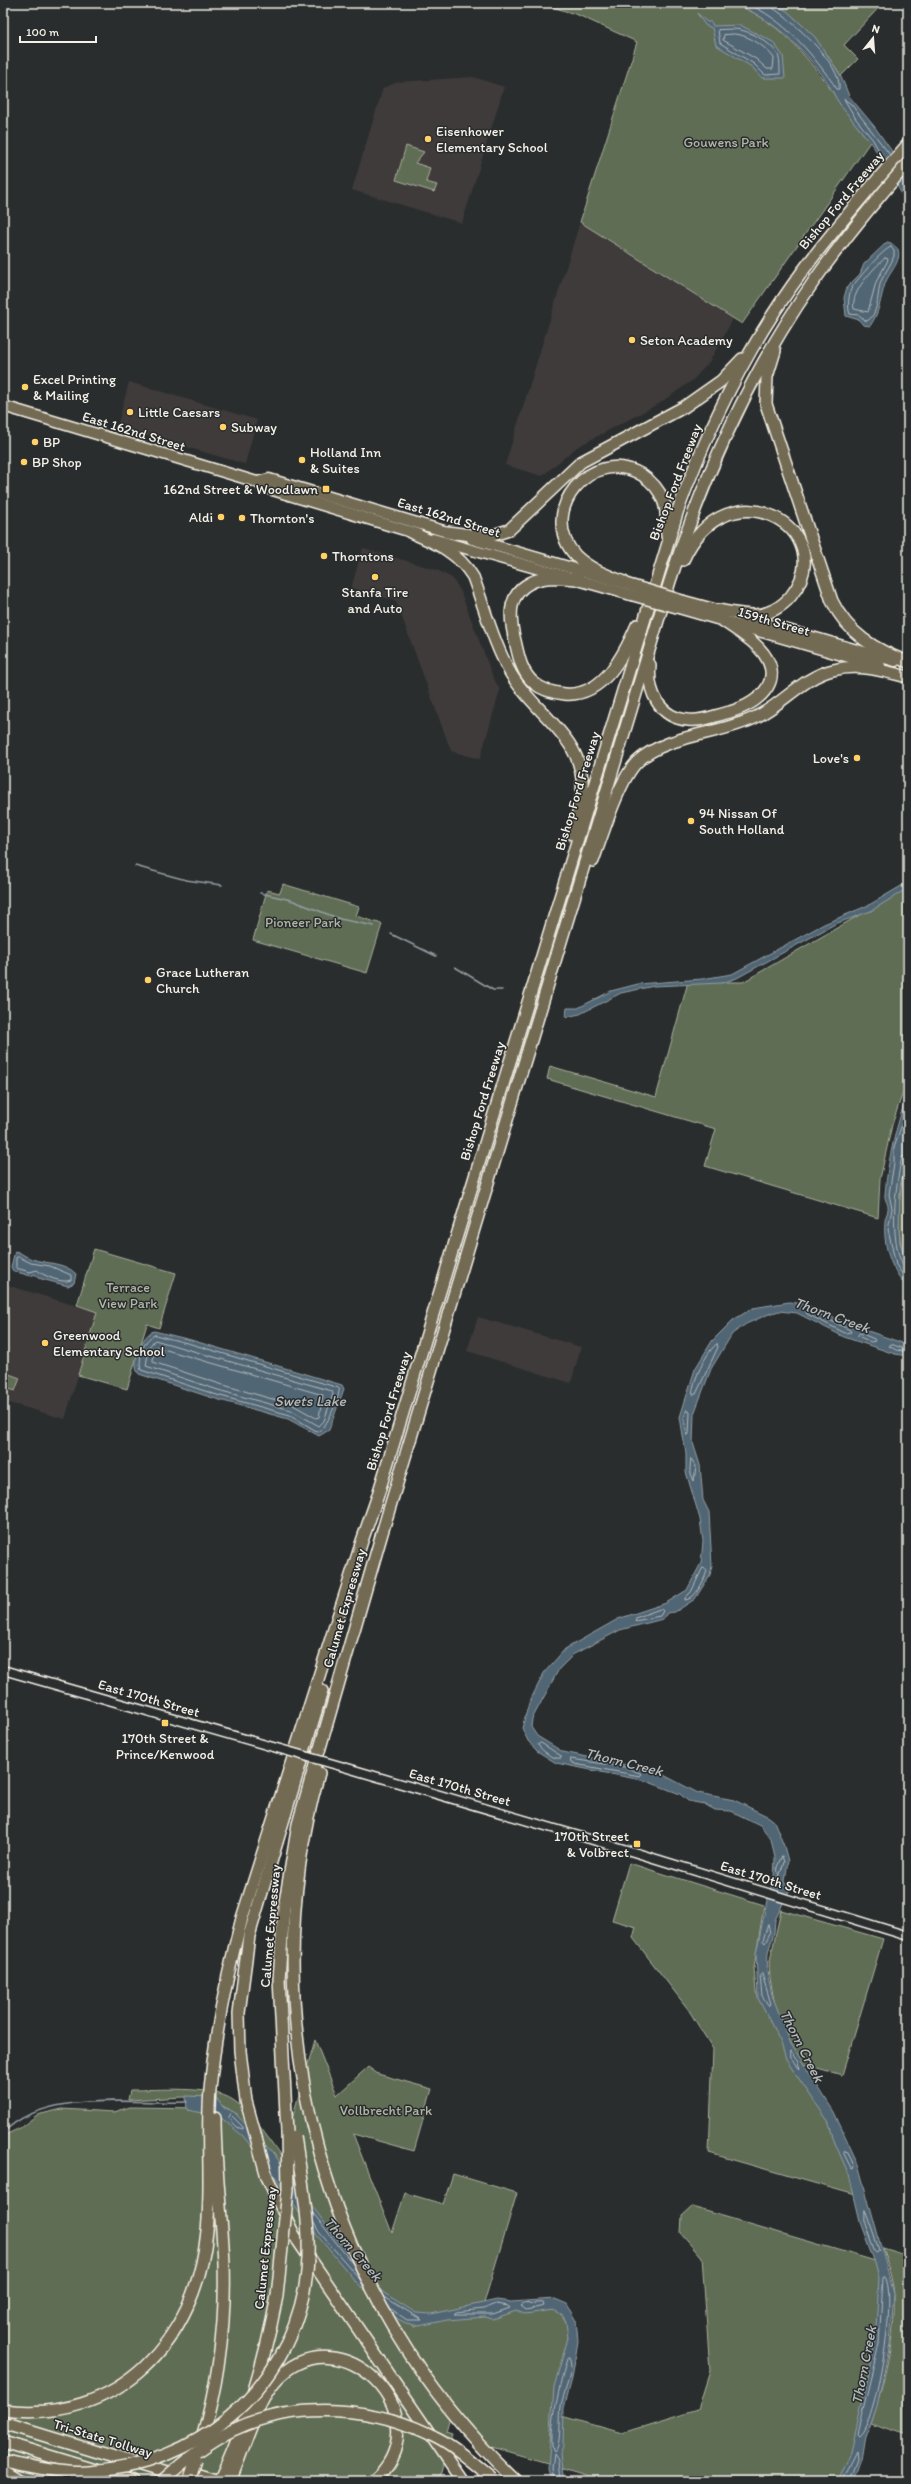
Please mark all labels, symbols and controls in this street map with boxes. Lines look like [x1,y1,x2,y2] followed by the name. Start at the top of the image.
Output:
[20,18,96,44] scale bar
[853,18,893,58] north arrow
[870,22,881,36] text: N
[26,25,59,39] text: 100 m
[436,123,548,156] place label: Eisenhower Elementary School
[423,134,433,144] marker: Eisenhower Elementary School
[683,134,769,151] park label: Gouwens Park
[795,147,888,253] street label: Bishop Ford Freeway
[640,332,733,349] place label: Seton Academy
[627,335,637,345] marker: Seton Academy
[33,371,117,404] place label: Excel Printing & Mailing
[20,382,30,392] marker: Excel Printing & Mailing
[138,404,220,421] place label: Little Caesars
[125,407,135,417] marker: Little Caesars
[80,408,187,455] street label: East 162nd Street
[231,419,277,436] place label: Subway
[645,421,706,543] street label: Bishop Ford Freeway
[218,422,228,432] marker: Subway
[43,434,60,451] place label: BP
[30,437,40,447] marker: BP
[310,444,381,477] place label: Holland Inn & Suites
[32,454,82,471] place label: BP Shop
[297,455,307,465] marker: Holland Inn & Suites
[19,457,29,467] marker: BP Shop
[163,481,318,498] place label: 162nd Street & Woodlawn
[321,484,331,494] marker: 162nd Street & Woodlawn
[395,494,502,541] street label: East 162nd Street
[189,509,213,526] place label: Aldi
[250,510,315,527] place label: Thornton's
[216,512,226,522] marker: Aldi
[237,513,247,523] marker: Thornton's
[332,548,394,565] place label: Thorntons
[319,551,329,561] marker: Thorntons
[370,572,380,582] marker: Stanfa Tire and Auto
[342,584,409,617] place label: Stanfa Tire and Auto
[736,603,812,640] street label: 159th Street
[551,729,604,853] street label: Bishop Ford Freeway
[813,750,849,767] place label: Love's
[852,753,862,763] marker: Love's
[699,805,785,838] place label: 94 Nissan Of South Holland
[686,816,696,826] marker: 94 Nissan Of South Holland
[265,914,342,931] park label: Pioneer Park
[156,964,249,997] place label: Grace Lutheran Church
[143,975,153,985] marker: Grace Lutheran Church
[456,1039,509,1163] street label: Bishop Ford Freeway
[99,1279,158,1312] park label: Terrace View Park
[792,1293,874,1337] water label: Thorn Creek
[53,1327,165,1360] place label: Greenwood Elementary School
[40,1338,50,1348] marker: Greenwood Elementary School
[362,1349,415,1473] street label: Bishop Ford Freeway
[274,1392,347,1410] water label: Swets Lake
[319,1546,370,1670] street label: Calumet Expressway
[96,1676,202,1721] street label: East 170th Street
[160,1718,170,1728] marker: 170th Street & Prince/Kenwood
[116,1730,215,1763] place label: 170th Street & Prince/Kenwood
[583,1744,666,1781] water label: Thorn Creek
[407,1765,513,1810] street label: East 170th Street
[554,1828,629,1861] place label: 170th Street & Volbrect
[632,1839,642,1849] marker: 170th Street & Volbrect
[718,1857,824,1904] street label: East 170th Street
[257,1863,284,1988] street label: Calumet Expressway
[776,2007,829,2087] water label: Thorn Creek
[340,2102,433,2119] park label: Vollbrecht Park
[251,2185,280,2310] street label: Calumet Expressway
[320,2213,387,2286] water label: Thorn Creek
[848,2323,881,2406] water label: Thorn Creek
[51,2415,155,2462] street label: Tri-State Tollway

